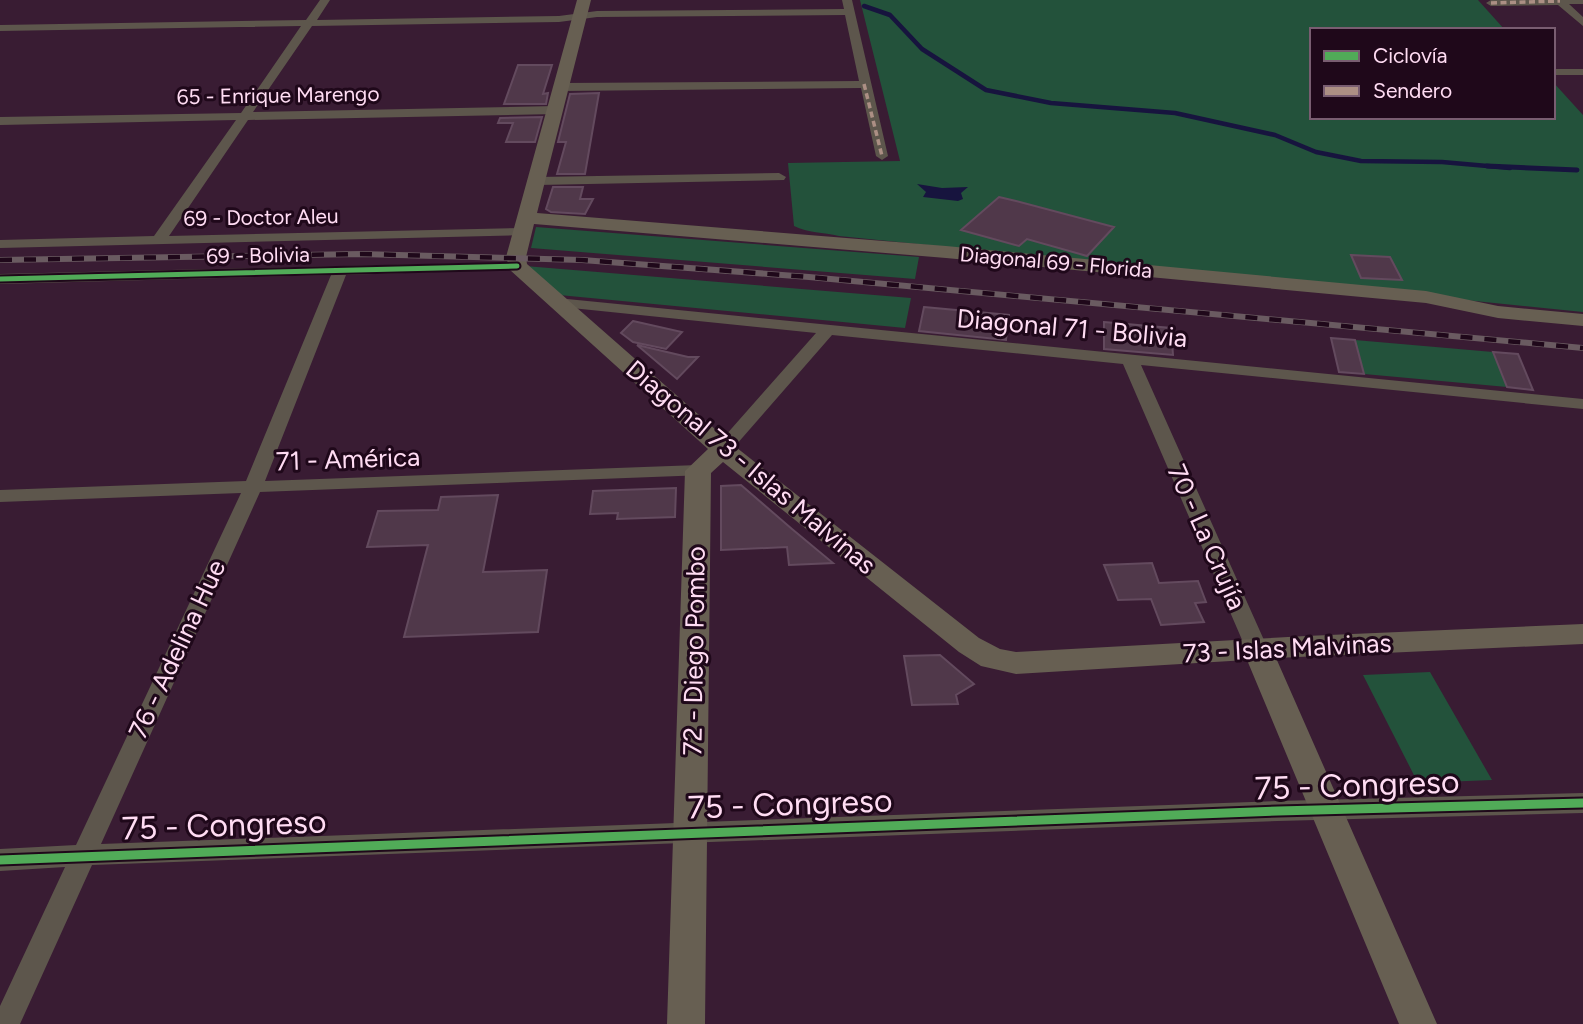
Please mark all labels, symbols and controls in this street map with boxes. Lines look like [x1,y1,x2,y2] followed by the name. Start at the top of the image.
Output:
[1310,28,1555,119] legend
[1373,43,1447,68] text: Ciclovía
[1373,78,1452,103] text: Sendero
[176,81,380,109] street label: 65 - Enrique Marengo
[183,203,339,231] street label: 69 - Doctor Aleu
[959,241,1153,283] street label: Diagonal 69 - Florida
[206,242,310,268] street label: 69 - Bolivia
[955,302,1189,354] street label: Diagonal 71 - Bolivia
[620,353,882,581] street label: Diagonal 73 - Islas Malvinas
[275,440,421,478] street label: 71 - América
[1161,459,1253,615] street label: 70 - La Crujía
[676,546,712,756] street label: 72 - Diego Pombo
[122,555,232,743] street label: 76 - Adelina Hue
[1182,627,1392,669] street label: 73 - Islas Malvinas
[1254,762,1460,808] street label: 75 - Congreso
[687,781,893,827] street label: 75 - Congreso
[121,802,327,848] street label: 75 - Congreso

